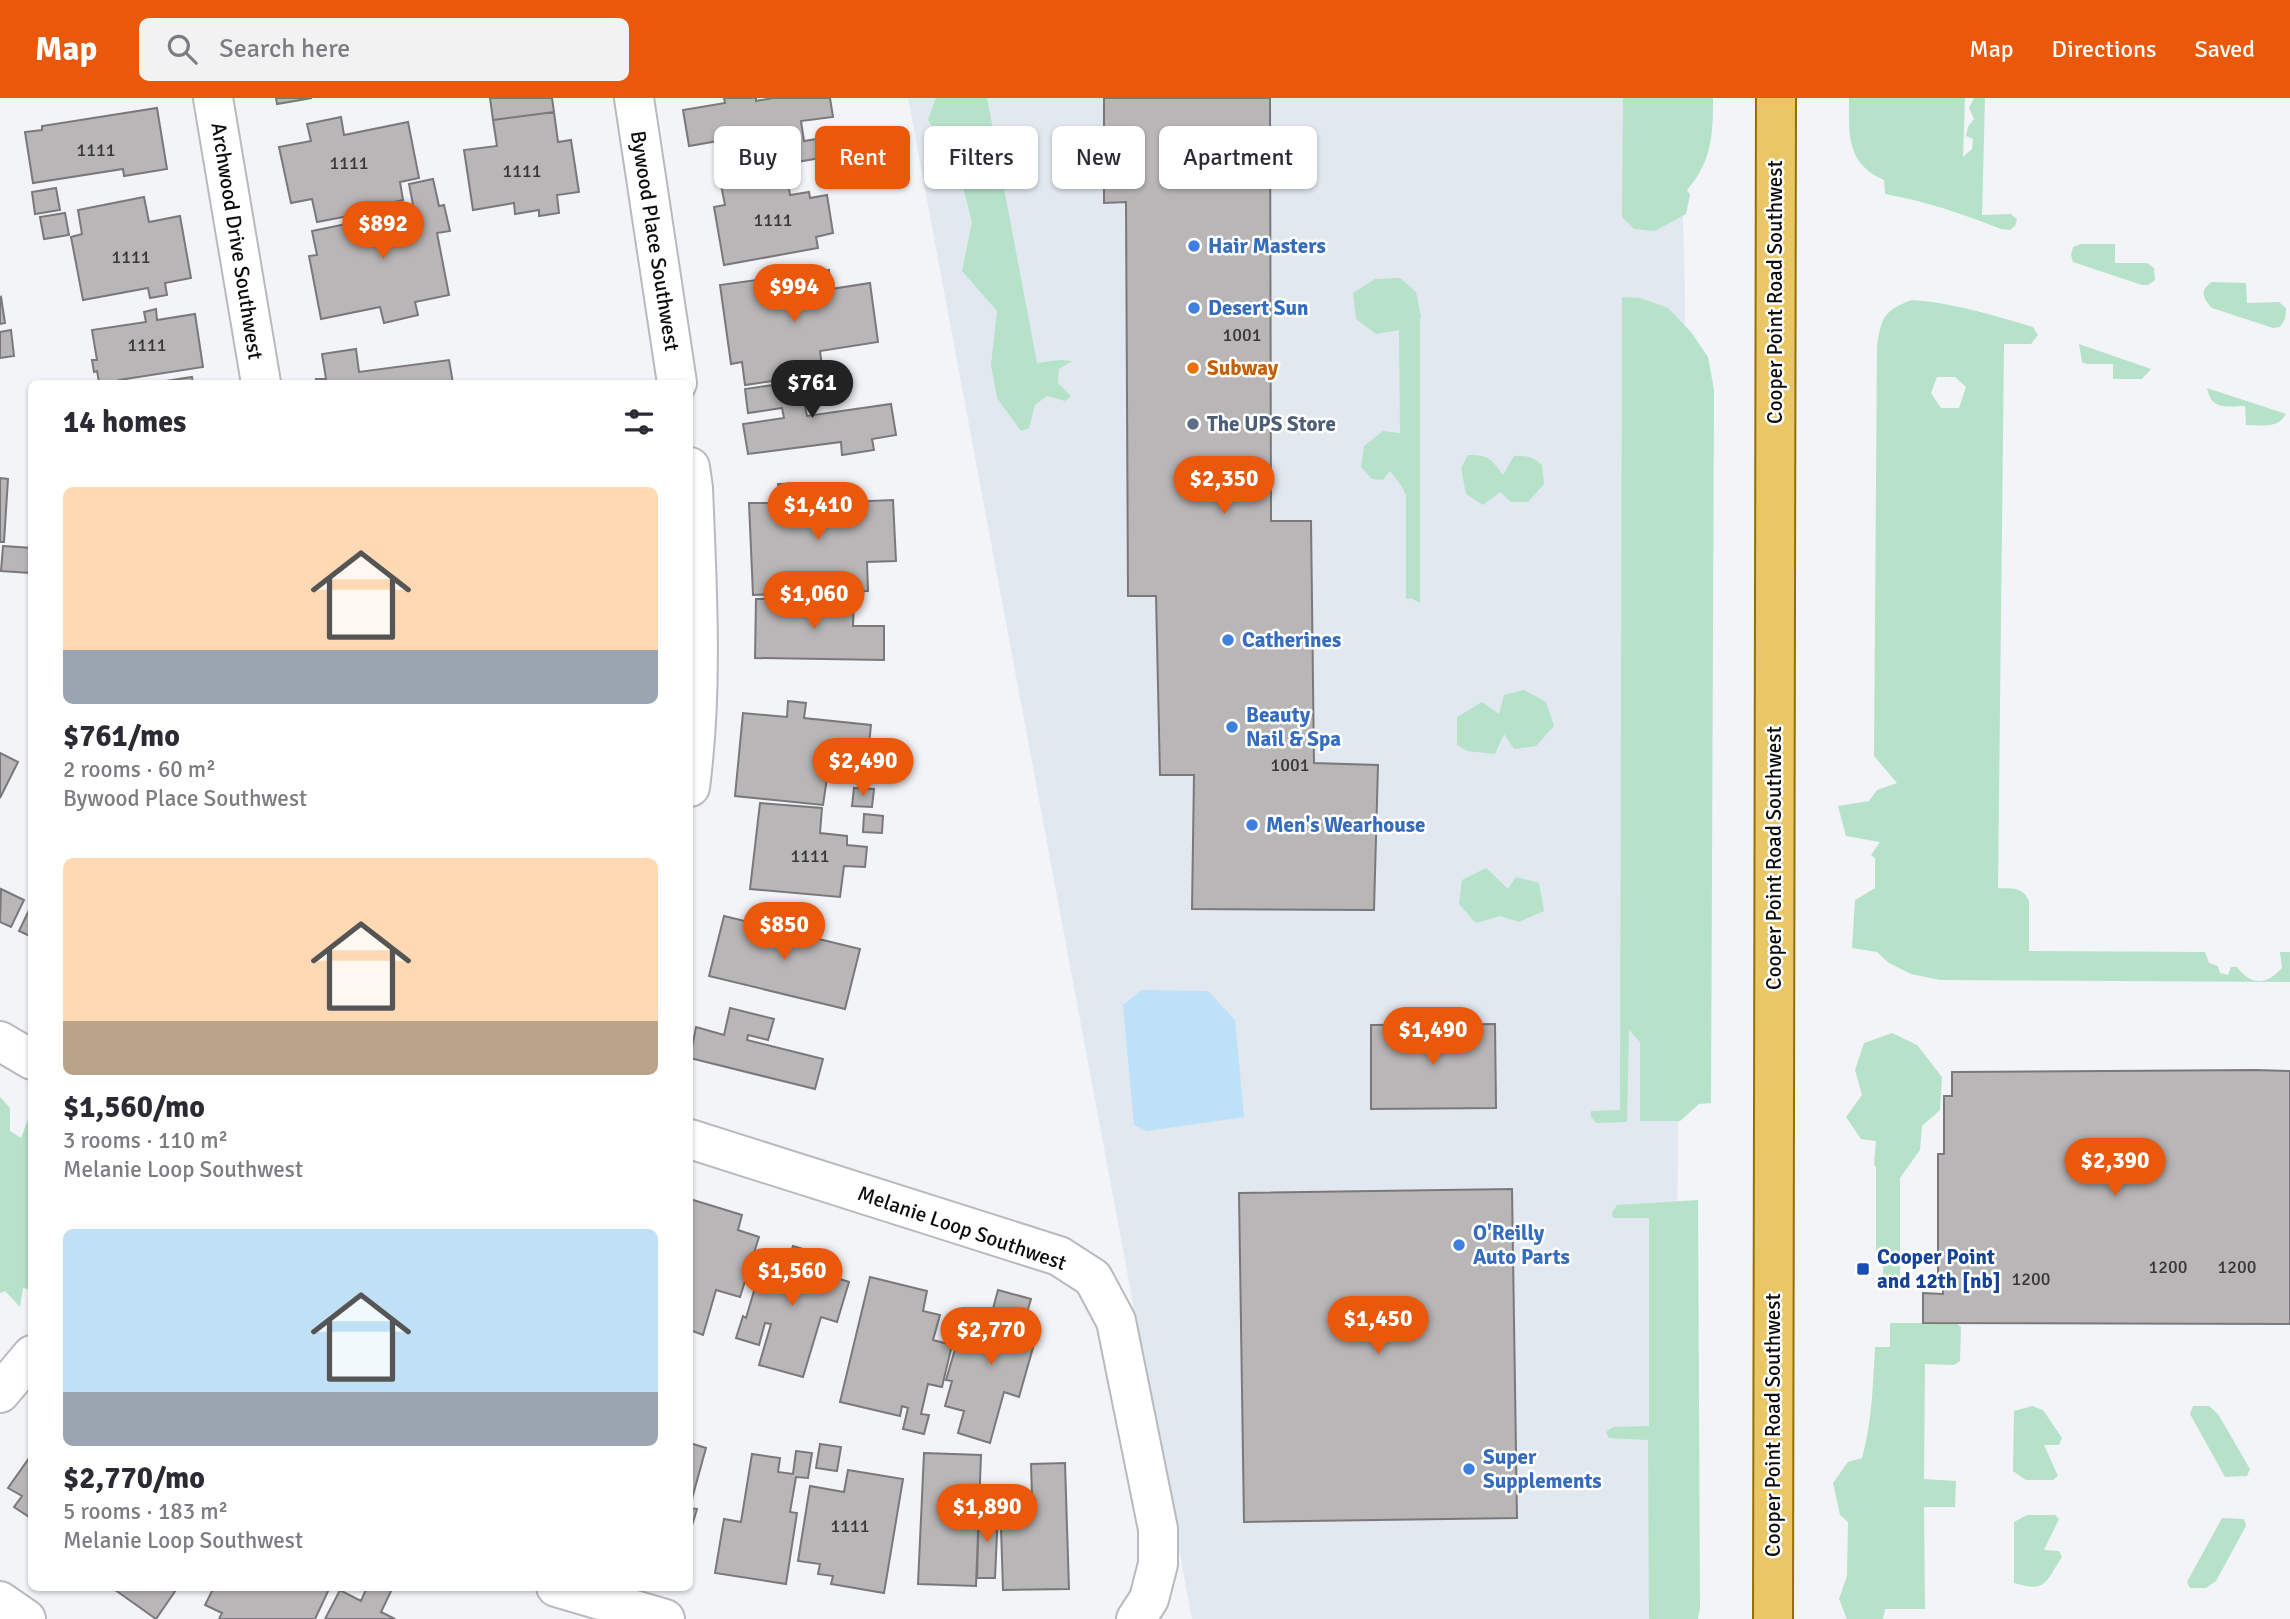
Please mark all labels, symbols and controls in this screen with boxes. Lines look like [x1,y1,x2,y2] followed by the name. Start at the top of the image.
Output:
[139,18,629,81] search box
[35,29,97,70] text: Map
[163,30,201,68] icon: search
[219,33,350,65] text: Search here
[1969,34,2014,64] text: Map
[2052,34,2157,64] text: Directions
[2195,34,2255,64] text: Saved
[205,121,269,361] street label: Archwood Drive Southwest
[714,126,801,189] chip: Buy
[815,126,910,189] chip: Rent
[924,126,1038,189] chip: Filters
[1052,126,1145,189] chip: New
[1159,126,1317,189] chip: Apartment
[625,129,685,353] street label: Bywood Place Southwest
[77,139,115,161] house number: 1111
[330,152,368,174] house number: 1111
[503,160,541,182] house number: 1111
[1762,160,1788,424] street label: Cooper Point Road Southwest
[342,202,424,261] pin: $892
[358,209,408,238] text: $892
[754,209,792,231] house number: 1111
[1208,233,1326,259] place label: Hair Masters
[1186,238,1202,254] marker: Hair Masters
[112,246,150,268] house number: 1111
[753,264,835,324] pin: $994
[769,272,819,301] text: $994
[1208,295,1309,321] place label: Desert Sun
[1186,300,1202,316] marker: Desert Sun
[1223,324,1261,346] house number: 1001
[128,334,166,356] house number: 1111
[1207,355,1279,381] place label: Subway
[771,360,853,420] pin: $761
[1185,360,1201,376] marker: Subway
[787,368,837,397] text: $761
[620,403,658,441] icon: filters
[63,404,186,441] text: 14 homes
[1207,411,1336,437] place label: The UPS Store
[1185,416,1201,432] marker: The UPS Store
[1167,456,1281,516] pin: $2,350
[1190,464,1258,493] text: $2,350
[761,482,875,542] pin: $1,410
[784,490,852,519] text: $1,410
[298,532,424,658] icon: home
[757,572,871,631] pin: $1,060
[780,579,848,608] text: $1,060
[1242,627,1341,653] place label: Catherines
[1220,632,1236,648] marker: Catherines
[1246,702,1341,752] place label: Beauty Nail & Spa
[63,718,180,755] text: $761/mo
[1224,719,1240,735] marker: Beauty Nail & Spa
[1761,726,1787,990] street label: Cooper Point Road Southwest
[806,738,920,798] pin: $2,490
[829,746,897,775] text: $2,490
[1271,754,1309,776] house number: 1001
[63,755,216,784] text: 2 rooms · 60 m²
[63,784,307,813] text: Bywood Place Southwest
[1266,812,1426,838] place label: Men's Wearhouse
[1244,817,1260,833] marker: Men's Wearhouse
[791,845,829,867] house number: 1111
[743,902,825,962] pin: $850
[298,903,424,1029] icon: home
[759,910,809,939] text: $850
[1376,1007,1490,1067] pin: $1,490
[1399,1015,1467,1044] text: $1,490
[63,1089,205,1126] text: $1,560/mo
[63,1126,228,1155] text: 3 rooms · 110 m²
[2058,1138,2172,1198] pin: $2,390
[2081,1146,2149,1175] text: $2,390
[63,1155,303,1184] text: Melanie Loop Southwest
[854,1180,1070,1276] street label: Melanie Loop Southwest
[1473,1220,1570,1270] place label: O'Reilly Auto Parts
[1451,1237,1467,1253] marker: O'Reilly Auto Parts
[1877,1244,2001,1294] place label: Cooper Point and 12th [nb]
[735,1248,849,1308] pin: $1,560
[758,1256,826,1285] text: $1,560
[2149,1256,2187,1278] house number: 1200
[2218,1256,2256,1278] house number: 1200
[1855,1261,1871,1277] marker: Cooper Point and 12th [nb]
[2012,1268,2050,1290] house number: 1200
[298,1274,424,1400] icon: home
[1760,1293,1786,1557] street label: Cooper Point Road Southwest
[1321,1296,1435,1356] pin: $1,450
[1344,1304,1412,1333] text: $1,450
[934,1308,1048,1367] pin: $2,770
[957,1315,1025,1344] text: $2,770
[1483,1444,1602,1494] place label: Super Supplements
[63,1460,205,1497] text: $2,770/mo
[1461,1461,1477,1477] marker: Super Supplements
[930,1484,1044,1544] pin: $1,890
[953,1492,1021,1521] text: $1,890
[63,1497,228,1526] text: 5 rooms · 183 m²
[831,1515,869,1537] house number: 1111
[63,1526,303,1555] text: Melanie Loop Southwest

